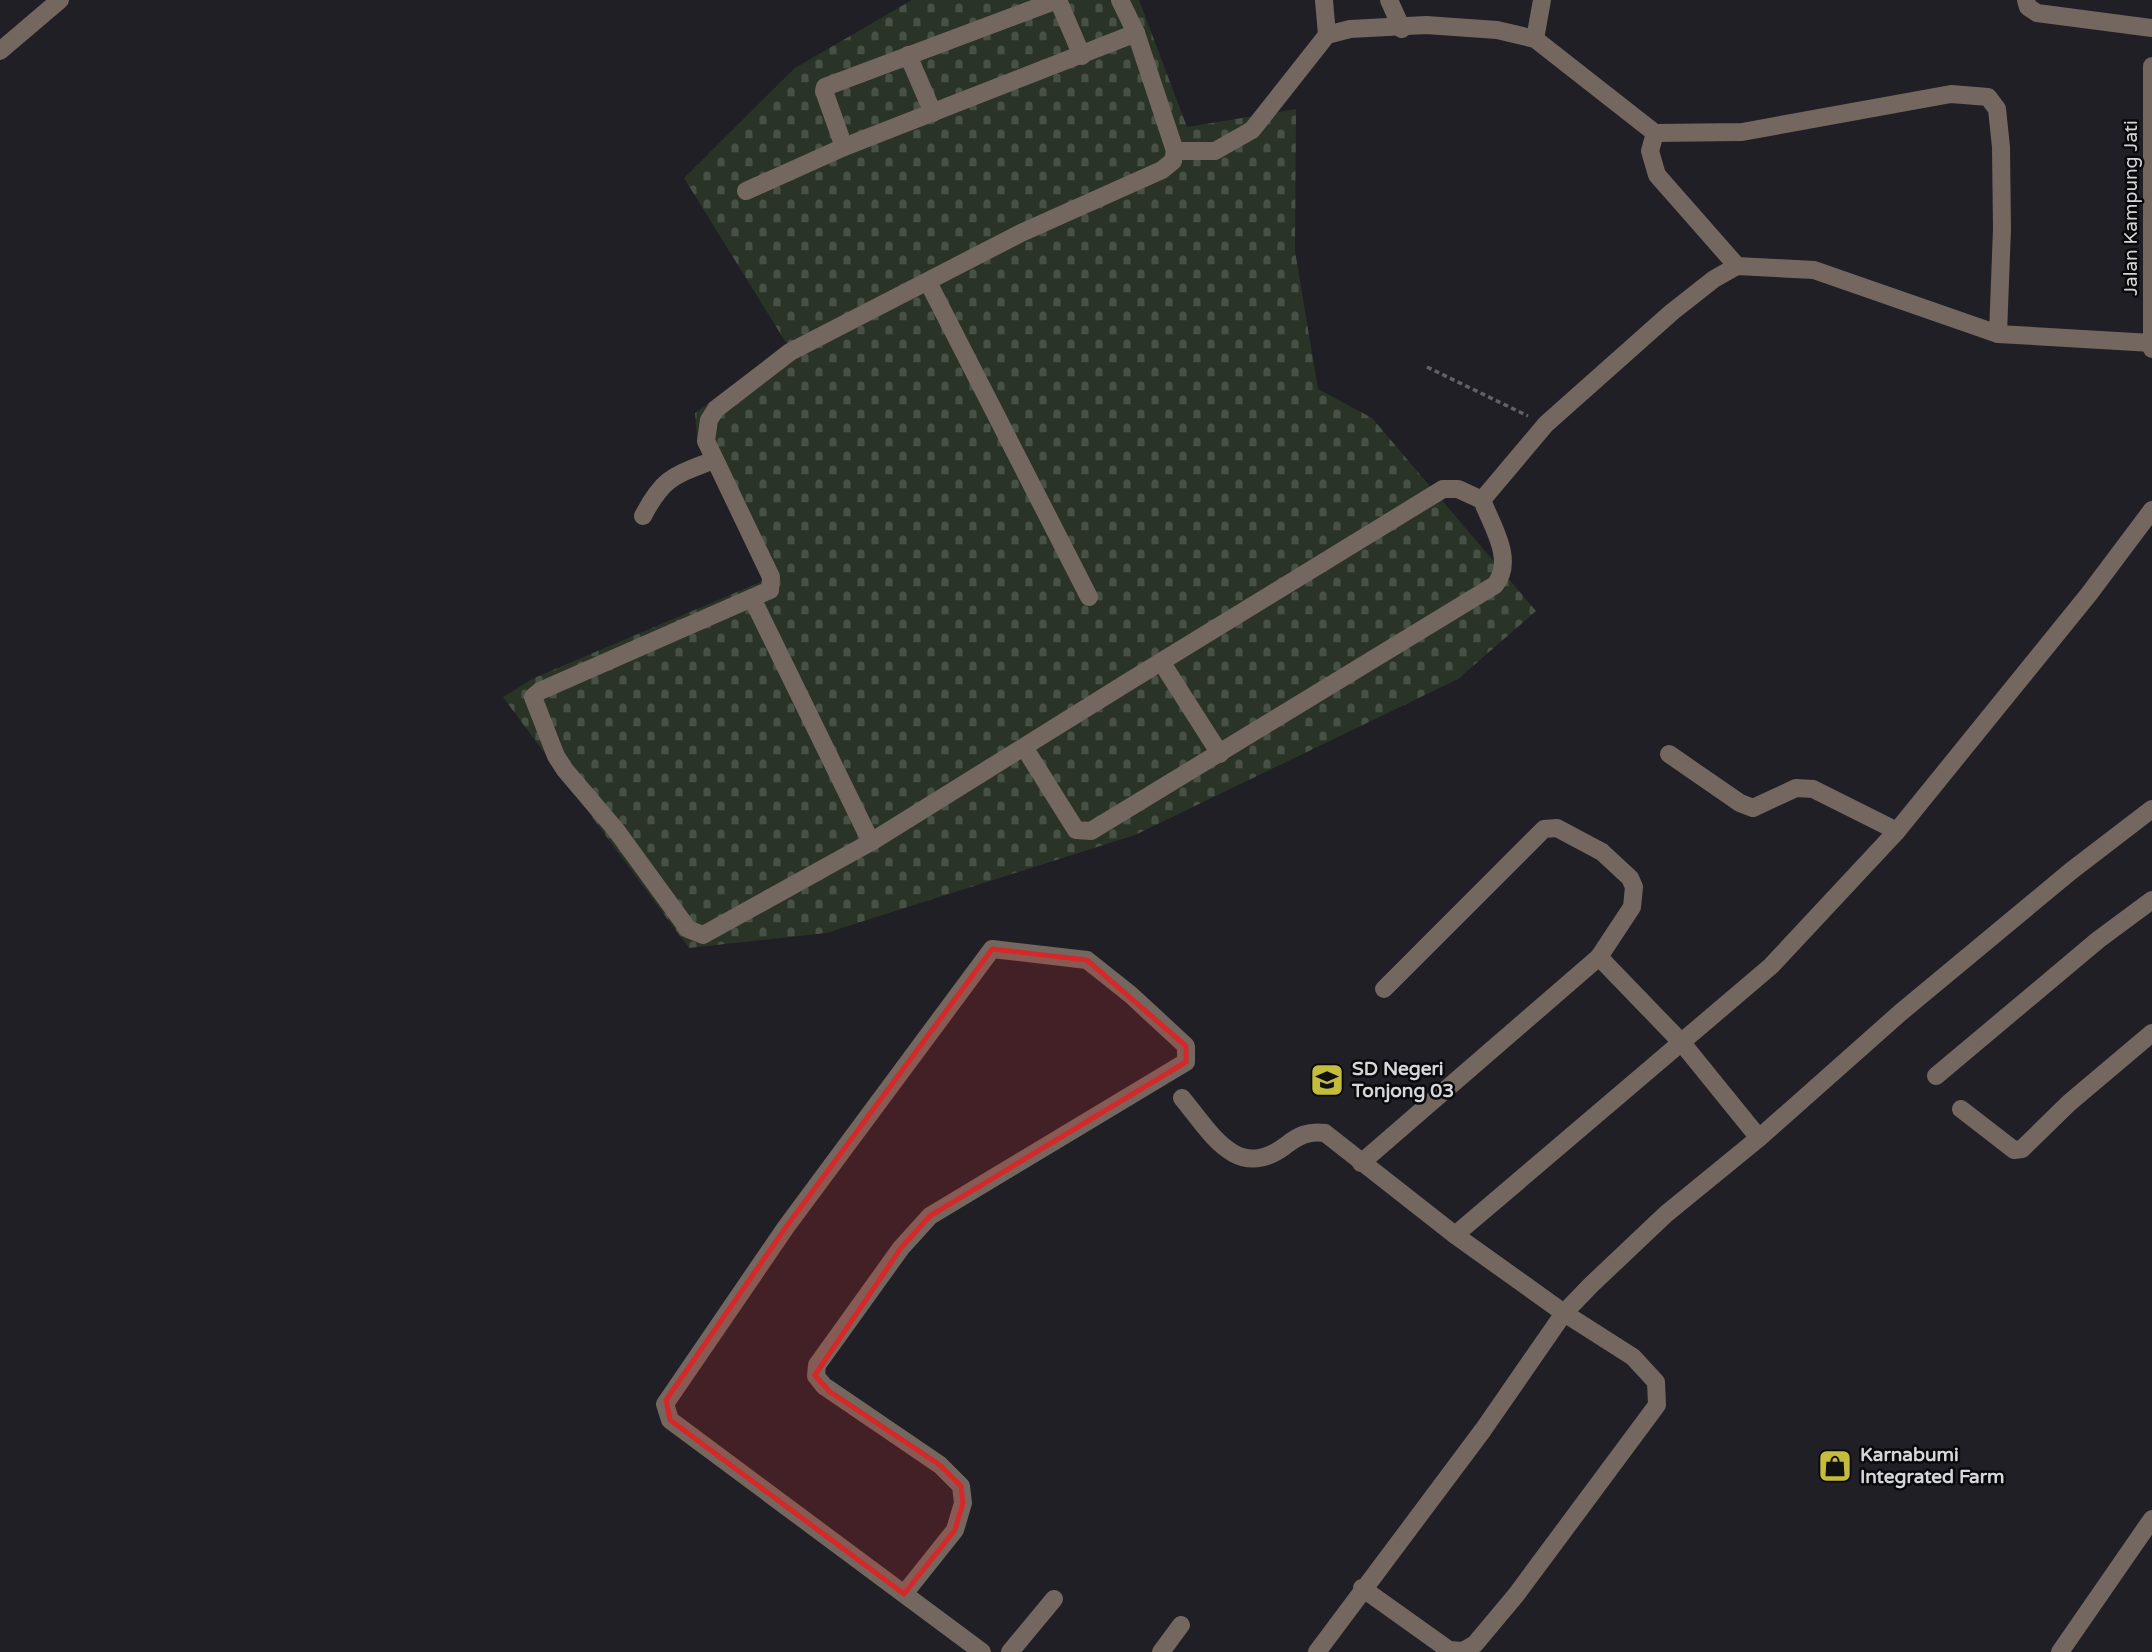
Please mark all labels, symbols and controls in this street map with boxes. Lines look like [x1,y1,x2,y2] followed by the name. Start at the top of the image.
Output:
[2120,120,2142,296] street label: Jalan Kampung Jati
[1351,1058,1454,1103] place label: SD Negeri Tonjong 03
[1308,1061,1346,1099] school or university icon: SD Negeri Tonjong 03
[1860,1444,2004,1489] place label: Karnabumi Integrated Farm
[1816,1447,1854,1485] shop icon: Karnabumi Integrated Farm

